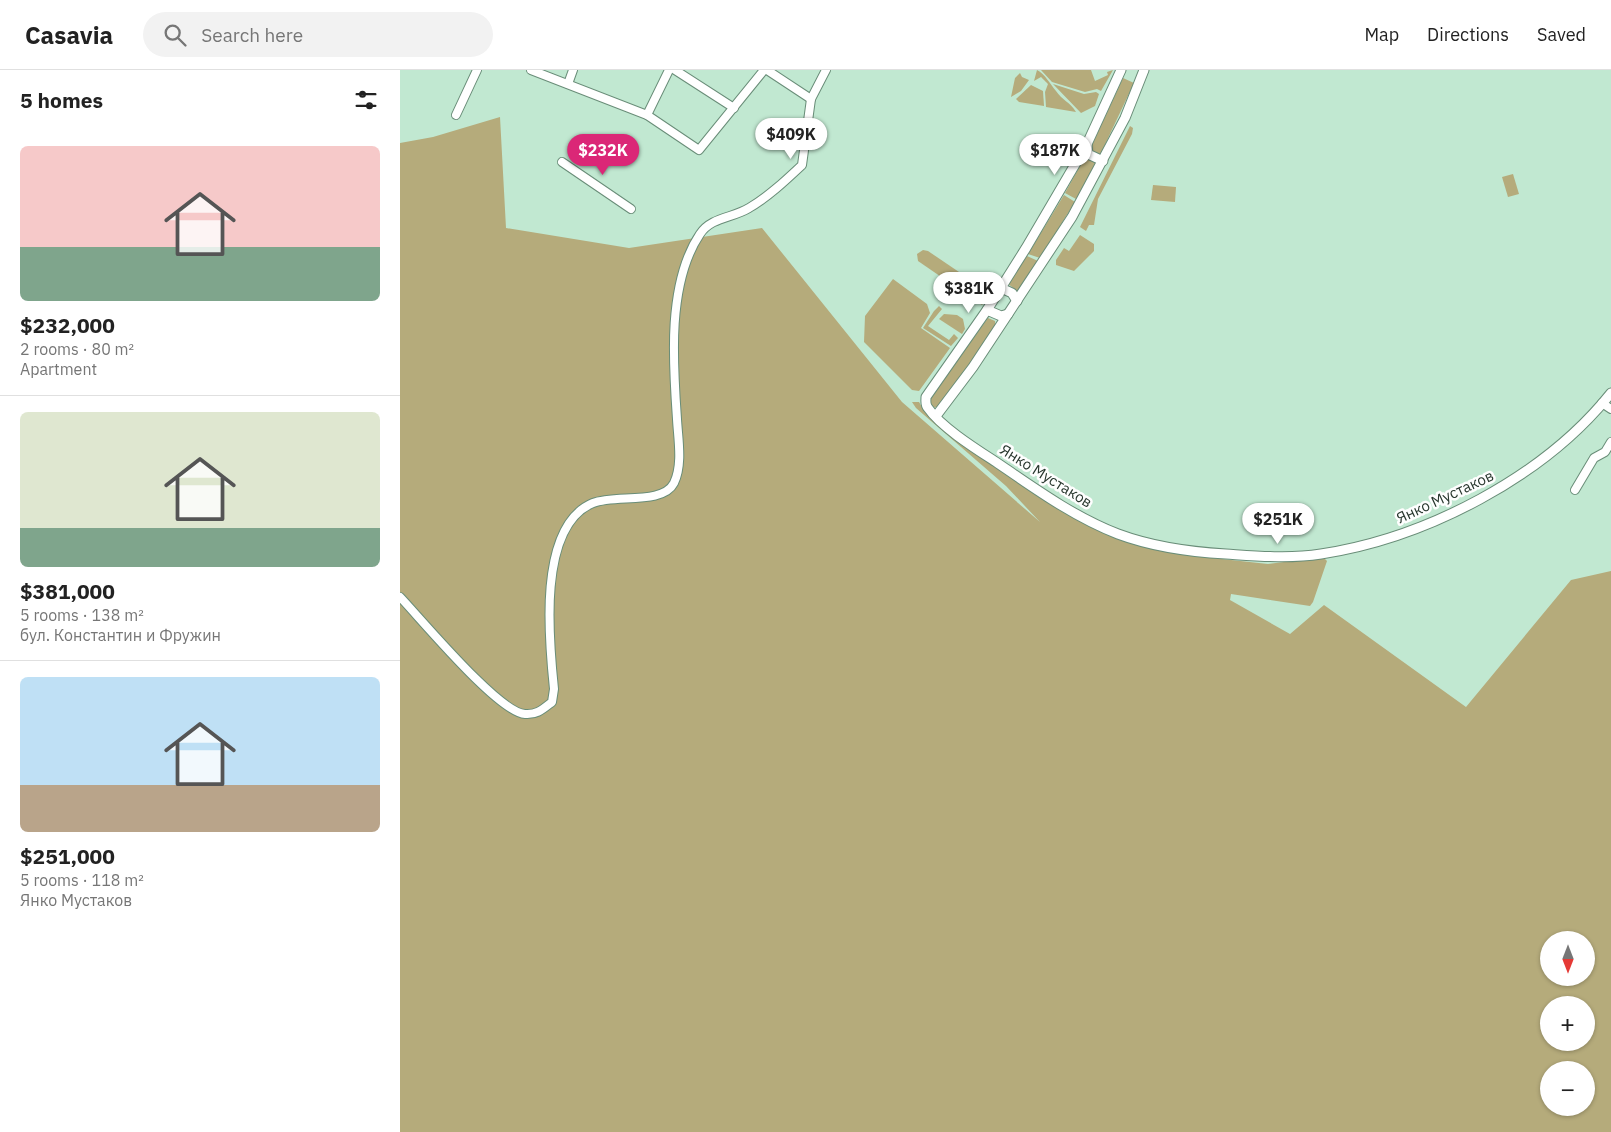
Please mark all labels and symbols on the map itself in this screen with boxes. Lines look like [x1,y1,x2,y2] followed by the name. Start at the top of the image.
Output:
[756,118,826,160] pin: $409K
[568,134,638,176] pin: $232K
[1020,134,1090,176] pin: $187K
[934,272,1004,314] pin: $381K
[997,440,1096,511] street label: Янко Мустаков
[1393,466,1496,527] street label: Янко Мустаков
[1243,502,1313,545] pin: $251K
[1540,931,1595,986] north arrow

